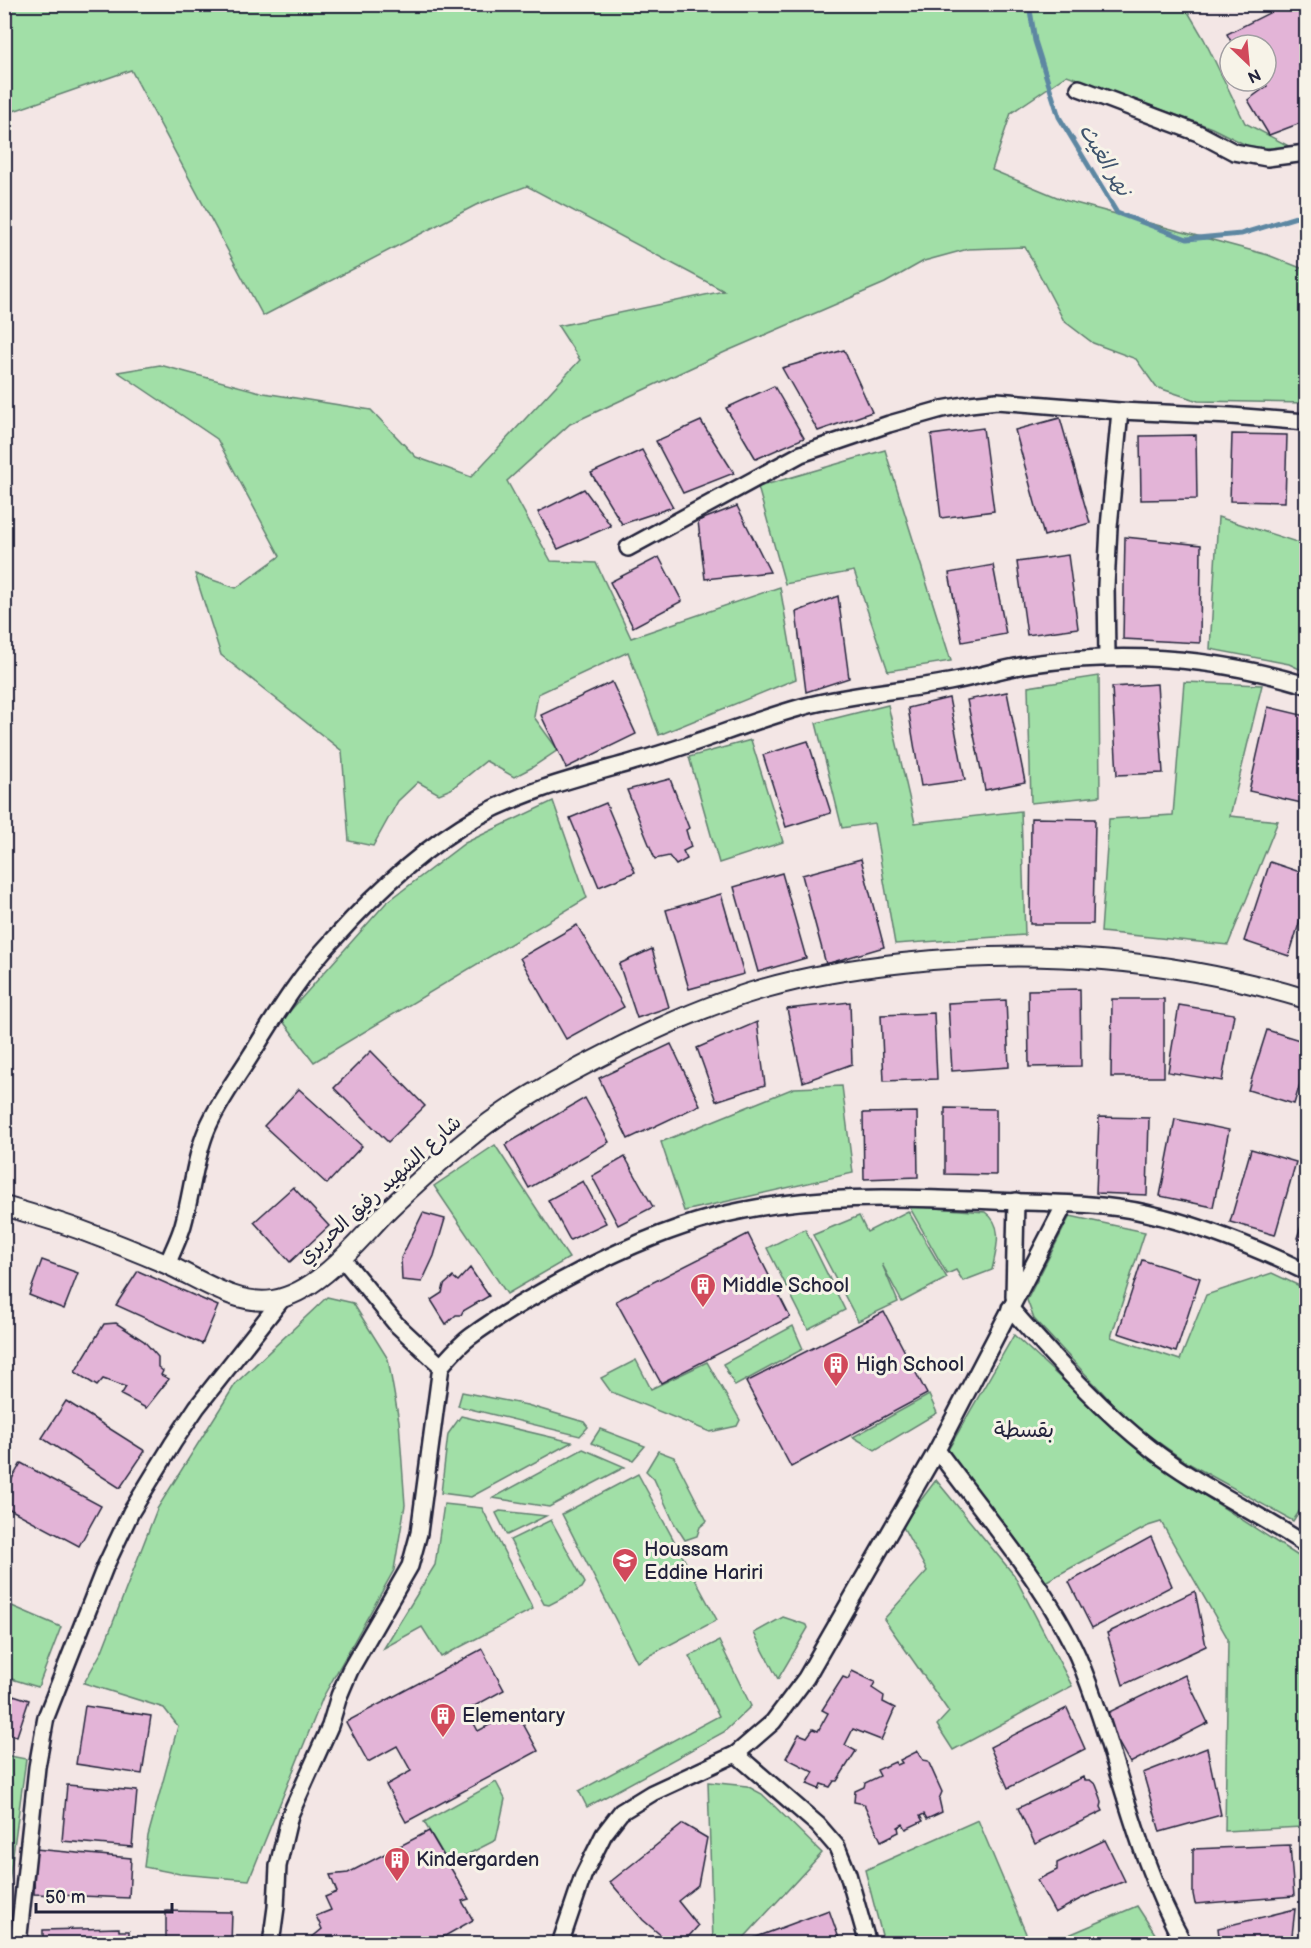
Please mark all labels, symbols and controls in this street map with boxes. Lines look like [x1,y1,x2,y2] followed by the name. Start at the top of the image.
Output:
[1218,33,1278,93] north arrow
[1244,64,1263,86] text: N
[1074,119,1137,203] water label: نهر الغيث
[293,1110,468,1271] street label: شارع الشهيد رفيق الحريري
[688,1271,718,1309] building icon: Middle School
[722,1274,849,1298] place label: Middle School
[821,1350,851,1388] building icon: High School
[856,1353,964,1377] place label: High School
[994,1417,1054,1444] district label: بقسطة
[644,1538,763,1585] place label: Houssam Eddine Hariri
[610,1546,640,1584] school or university icon: Houssam Eddine Hariri
[428,1701,458,1739] building icon: Elementary
[462,1704,565,1728] place label: Elementary
[382,1845,412,1883] building icon: Kindergarden
[416,1848,539,1872] place label: Kindergarden
[36,1876,172,1914] scale bar
[45,1887,86,1908] text: 50 m

